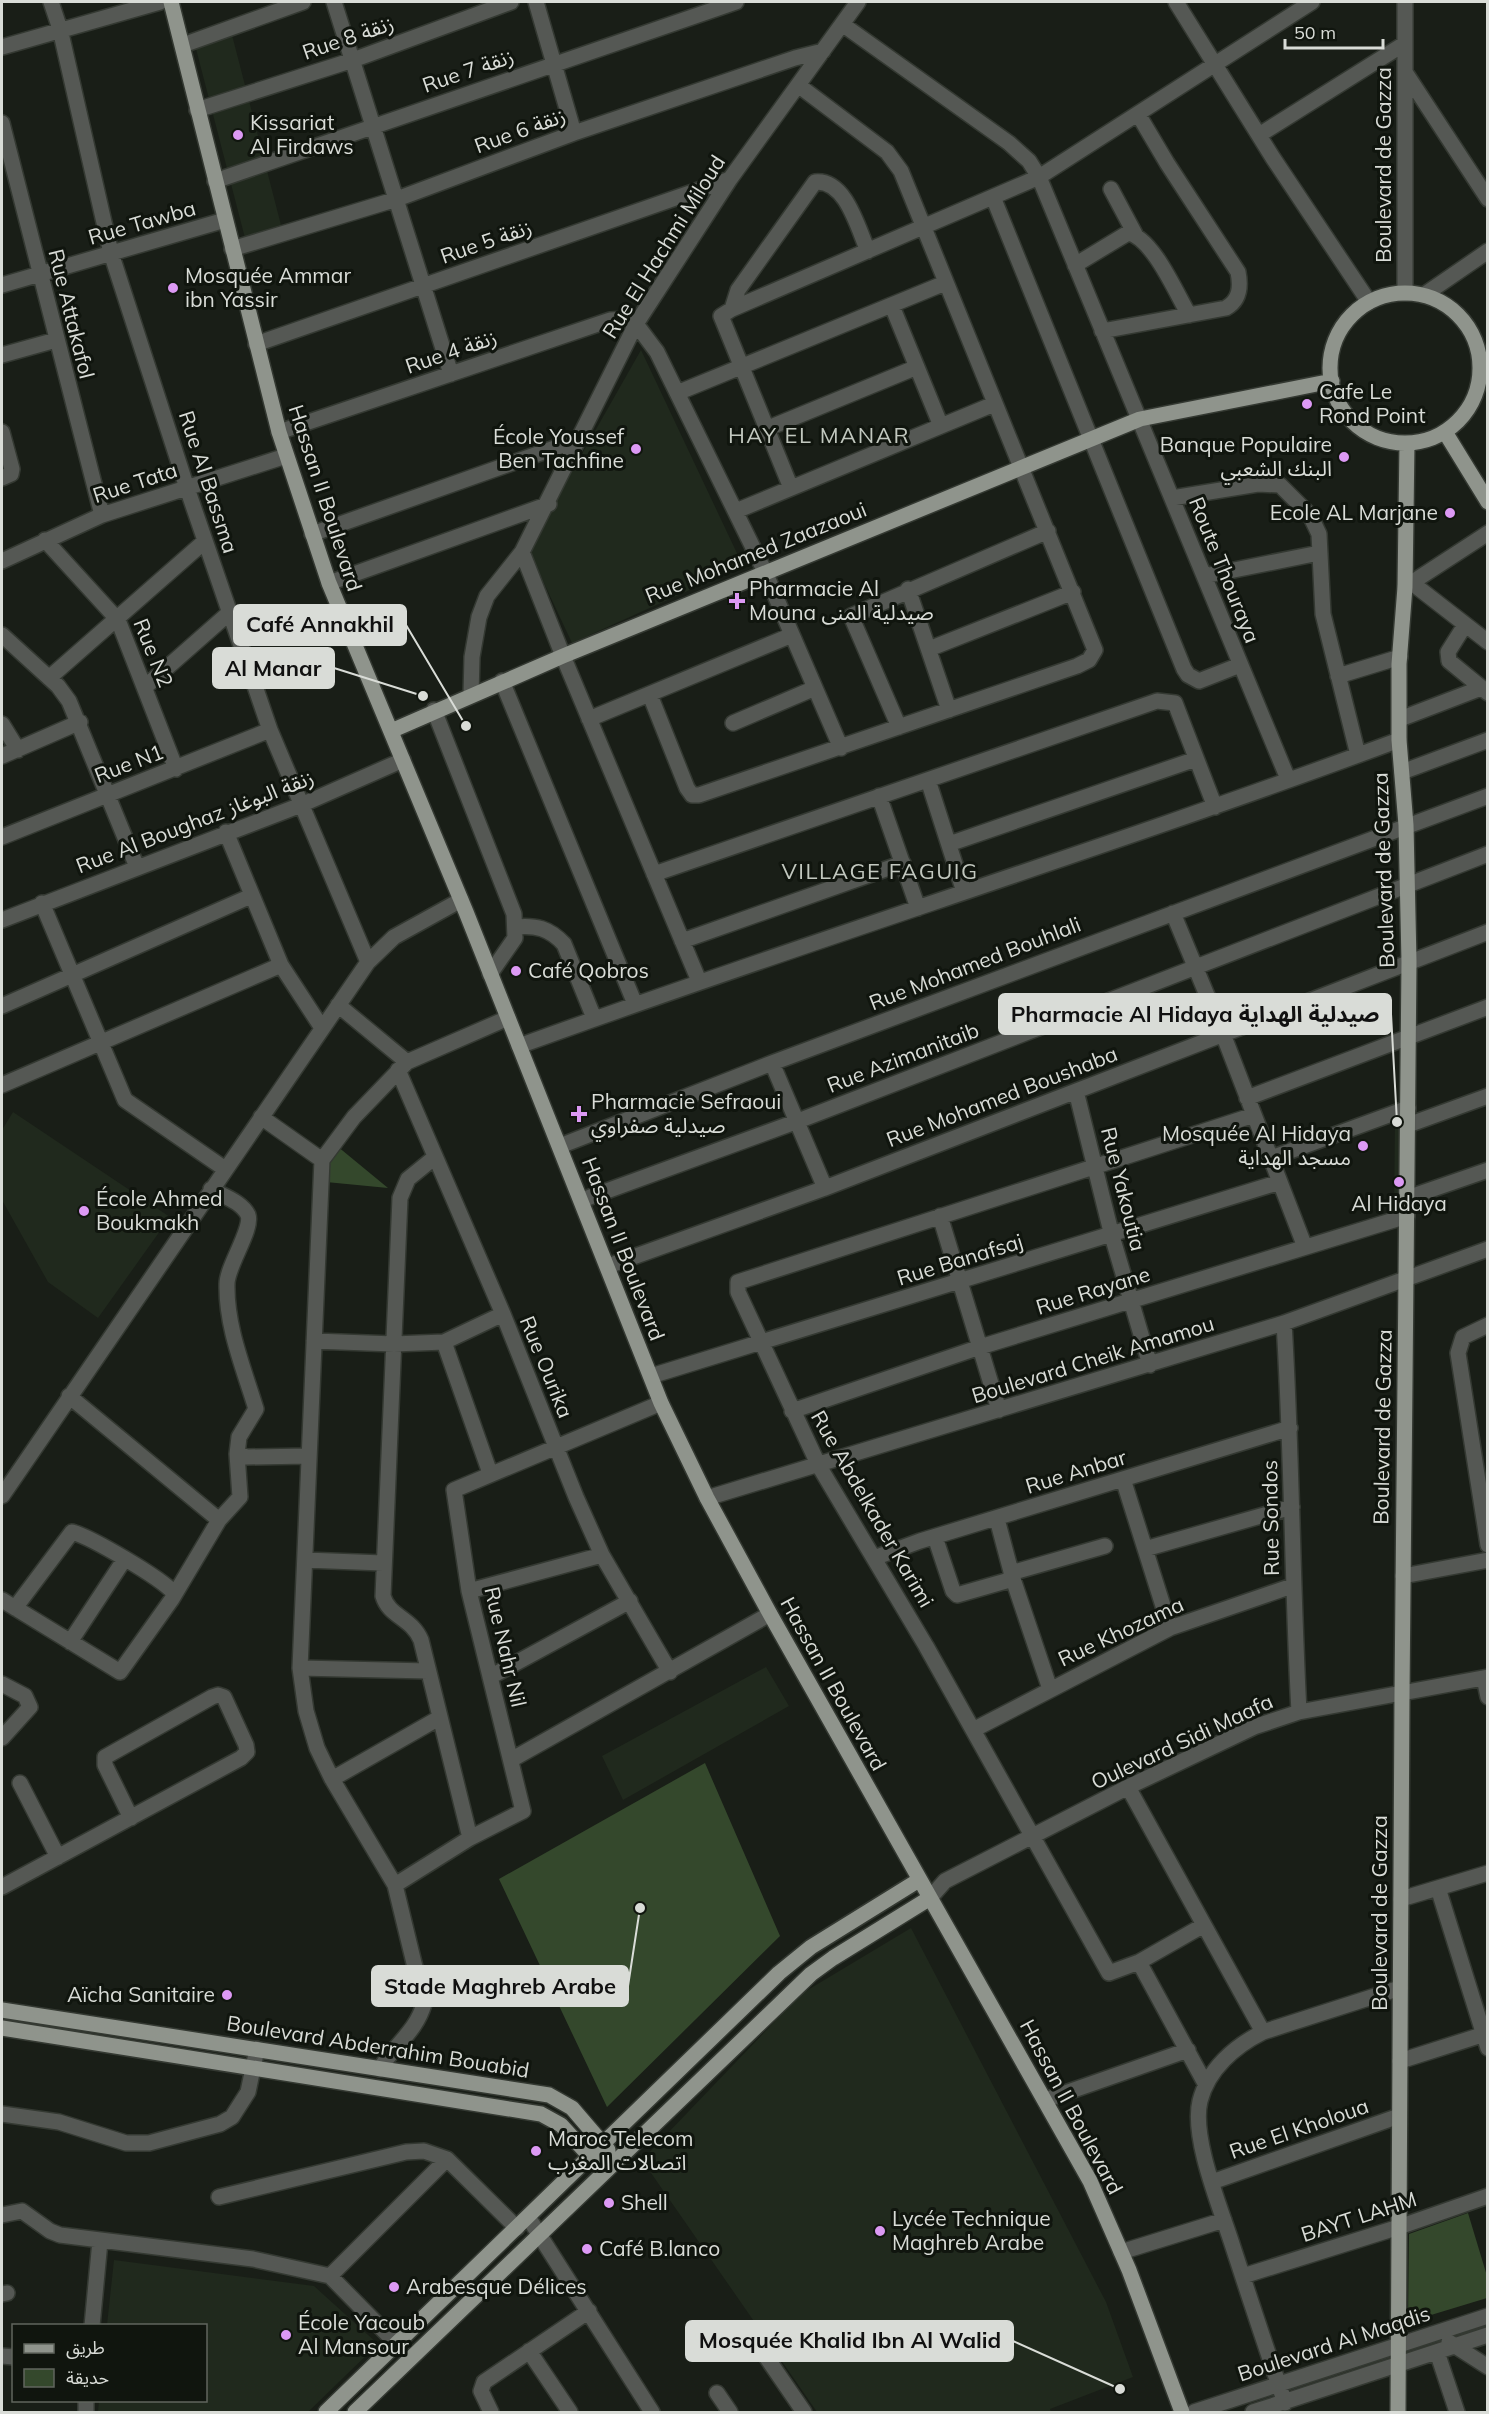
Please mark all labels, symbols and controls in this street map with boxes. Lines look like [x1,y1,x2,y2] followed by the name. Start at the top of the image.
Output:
[299,9,397,65] street label: Rue 8 زنقة
[1285,12,1382,50] scale bar
[1294,21,1336,44] text: 50 m
[419,42,517,98] street label: Rue 7 زنقة
[1370,67,1396,263] street label: Boulevard de Gazza
[471,102,569,159] street label: Rue 6 زنقة
[250,109,354,159] place label: Kissariat Al Firdaws
[231,128,245,142] marker: Kissariat Al Firdaws
[596,150,730,343] street label: Rue El Hachmi Miloud
[85,194,198,250] street label: Rue Tawba
[437,213,535,269] street label: Rue 5 زنقة
[43,246,101,381] street label: Rue Attakafol
[185,262,351,312] place label: Mosquée Ammar ibn Yassir
[166,281,180,295] marker: Mosquée Ammar ibn Yassir
[402,323,500,379] street label: Rue 4 زنقة
[1319,378,1426,428] place label: Cafe Le Rond Point
[1300,397,1314,411] marker: Cafe Le Rond Point
[284,401,368,594] street label: Hassan II Boulevard
[174,407,244,556] street label: Rue Al Bassma
[728,421,910,449] district label: HAY EL MANAR
[493,423,625,473] place label: École Youssef Ben Tachfine
[1160,431,1332,485] place label: Banque Populaire البنك الشعبي
[629,442,643,456] marker: École Youssef Ben Tachfine
[1337,450,1351,464] marker: Banque Populaire البنك الشعبي
[89,456,180,508] street label: Rue Tata
[1184,493,1266,646] street label: Route Thouraya
[641,496,870,608] street label: Rue Mohamed Zaazaoui
[1270,499,1438,525] place label: Ecole AL Marjane
[1443,506,1457,520] marker: Ecole AL Marjane
[749,575,934,625] place label: Pharmacie Al Mouna صيدلية المنى
[730,594,744,608] marker: Pharmacie Al Mouna صيدلية المنى
[234,605,406,645] callout: Café Annakhil
[246,610,394,638] text: Café Annakhil
[128,614,179,691] street label: Rue N2
[213,648,334,688] callout: Al Manar
[225,654,322,682] text: Al Manar
[90,738,167,788] street label: Rue N1
[72,764,317,878] street label: Rue Al Boughaz زنقة البوغاز
[1367,772,1399,968] street label: Boulevard de Gazza
[781,857,979,885] district label: VILLAGE FAGUIG
[865,911,1084,1015] street label: Rue Mohamed Bouhlali
[528,957,649,983] place label: Café Qobros
[509,964,523,978] marker: Café Qobros
[999,994,1391,1034] callout: Pharmacie Al Hidaya صيدلية الهداية
[1011,1000,1379,1028] text: Pharmacie Al Hidaya صيدلية الهداية
[823,1016,982,1098] street label: Rue Azimanitaib
[882,1040,1121,1152] street label: Rue Mohamed Boushaba
[591,1088,781,1142] place label: Pharmacie Sefraoui صيدلية صفراوي
[572,1107,586,1121] marker: Pharmacie Sefraoui صيدلية صفراوي
[1162,1120,1351,1170] place label: Mosquée Al Hidaya مسجد الهداية
[1096,1124,1152,1253] street label: Rue Yakoutia
[1356,1139,1370,1153] marker: Mosquée Al Hidaya مسجد الهداية
[577,1153,671,1344] street label: Hassan II Boulevard
[1392,1175,1406,1189] marker: Al Hidaya
[96,1185,223,1235] place label: École Ahmed Boukmakh
[1351,1190,1447,1216] place label: Al Hidaya
[77,1204,91,1218] marker: École Ahmed Boukmakh
[894,1228,1026,1291] street label: Rue Banafsaj
[1033,1260,1153,1320] street label: Rue Rayane
[968,1310,1217,1408] street label: Boulevard Cheik Amamou
[515,1312,579,1421] street label: Rue Ourika
[1367,1329,1397,1525] street label: Boulevard de Gazza
[806,1405,940,1612] street label: Rue Abdelkader Karimi
[1022,1443,1130,1499] street label: Rue Anbar
[1256,1460,1284,1576] street label: Rue Sondos
[479,1584,532,1710] street label: Rue Nahr Nil
[1054,1591,1187,1672] street label: Rue Khozama
[775,1592,892,1775] street label: Hassan II Boulevard
[1086,1688,1277,1795] street label: Oulevard Sidi Maafa
[1366,1815,1392,2011] street label: Boulevard de Gazza
[372,1966,628,2006] callout: Stade Maghreb Arabe
[384,1972,616,2000] text: Stade Maghreb Arabe
[67,1981,215,2007] place label: Aïcha Sanitaire
[220,1988,234,2002] marker: Aïcha Sanitaire
[225,2009,531,2083] street label: Boulevard Abderrahim Bouabid
[1015,2015,1129,2199] street label: Hassan II Boulevard
[1226,2092,1372,2164] street label: Rue El Kholoua
[548,2125,694,2175] place label: Maroc Telecom اتصالات المغرب
[529,2144,543,2158] marker: Maroc Telecom اتصالات المغرب
[1298,2185,1420,2247] street label: BAYT LAHM
[621,2189,668,2215] place label: Shell
[602,2196,616,2210] marker: Shell
[892,2205,1051,2255] place label: Lycée Technique Maghreb Arabe
[873,2224,887,2238] marker: Lycée Technique Maghreb Arabe
[599,2235,720,2261] place label: Café B.lanco
[580,2242,594,2256] marker: Café B.lanco
[406,2273,587,2299] place label: Arabesque Délices
[387,2280,401,2294] marker: Arabesque Délices
[1234,2300,1433,2386] street label: Boulevard Al Maqdis
[298,2309,425,2359] place label: École Yacoub Al Mansour
[686,2321,1013,2361] callout: Mosquée Khalid Ibn Al Walid
[12,2324,207,2402] legend
[699,2326,1001,2354] text: Mosquée Khalid Ibn Al Walid
[279,2328,293,2342] marker: École Yacoub Al Mansour
[66,2336,105,2359] text: طريق
[66,2366,109,2389] text: حديقة

